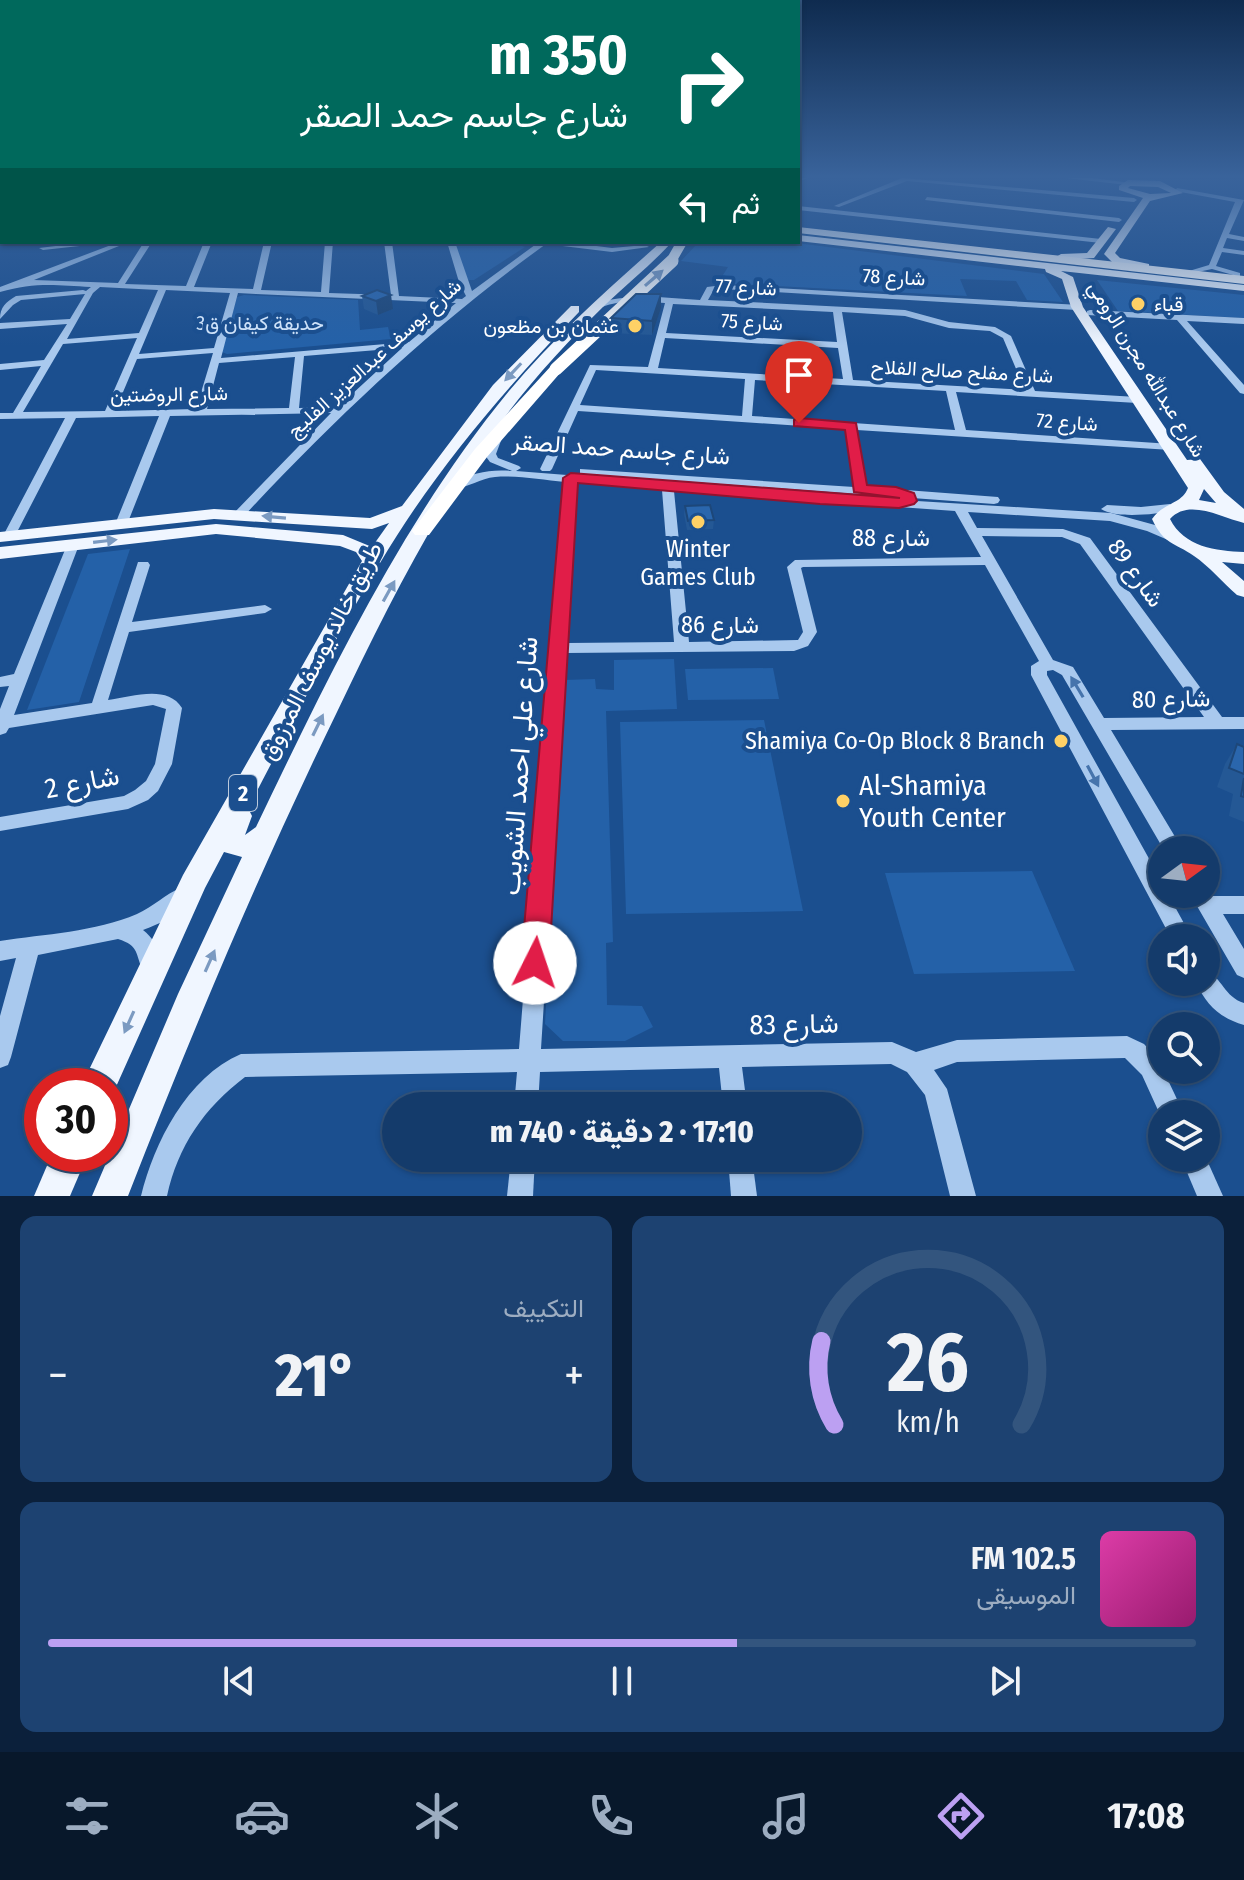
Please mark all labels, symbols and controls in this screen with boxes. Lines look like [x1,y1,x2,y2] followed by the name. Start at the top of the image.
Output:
[489,22,628,89] text: 350 m
[656,32,760,136] icon: right
[300,93,628,137] text: شارع جاسم حمد الصقر
[672,184,716,228] icon: left
[732,186,760,222] text: ثم
[862,263,926,293] street label: شارع 78
[645,269,664,287] one-way arrow
[715,273,777,303] street label: شارع 77
[282,274,467,444] street label: شارع يوسف عبدالعزيز الفليج
[1079,276,1211,464] street label: شارع عبدالله مجرن الرومي
[1154,292,1183,316] place label: قباء
[1129,295,1147,313] marker: قباء
[720,308,784,338] street label: شارع 75
[196,311,324,335] park label: حديقة كيفان ق3
[483,314,619,339] place label: عثمان بن مظعون
[626,317,644,335] marker: عثمان بن مظعون
[765,341,833,423] pin
[777,353,821,397] icon: arrive
[870,354,1054,390] street label: شارع مفلح صالح الفلاح
[505,362,523,381] one-way arrow
[110,381,228,409] street label: شارع الروضتين
[1035,408,1099,438] street label: شارع 72
[510,427,731,473] street label: شارع جاسم حمد الصقر
[262,510,287,523] one-way arrow
[689,513,707,531] marker: Winter Games Club
[852,524,930,554] street label: شارع 88
[93,534,118,547] one-way arrow
[1100,534,1170,614] street label: شارع 89
[640,535,756,591] place label: Winter Games Club
[254,537,389,765] street label: طريق خالد يوسف المرزوق
[381,580,395,602] one-way arrow
[681,611,759,641] street label: شارع 86
[493,636,550,897] street label: شارع علي احمد الشويب
[1070,676,1084,698] one-way arrow
[1132,684,1210,716] street label: شارع 80
[312,713,325,736] one-way arrow
[745,727,1045,755] place label: Shamiya Co-Op Block 8 Branch
[1052,732,1070,750] marker: Shamiya Co-Op Block 8 Branch
[42,759,122,807] street label: شارع 2
[1086,765,1100,788] one-way arrow
[859,769,1006,834] place label: Al-Shamiya Youth Center
[229,775,257,811] road number: 2
[834,792,852,810] marker: Al-Shamiya Youth Center
[1148,836,1220,908] north arrow
[1148,836,1220,1172] map controls
[493,921,577,1005] position arrow
[1148,924,1220,996] button: sound
[203,949,216,973] one-way arrow
[749,1007,839,1043] street label: شارع 83
[122,1010,135,1034] one-way arrow
[1148,1012,1220,1084] button: search
[24,1068,128,1172] speed limit sign: 30
[1148,1100,1220,1172] button: layers
[490,1114,754,1150] text: 17:10 · 2 دقيقة · 740 m
[503,1293,584,1324] text: التكييف
[886,1313,969,1413] text: 26
[275,1340,357,1412] text: 21°
[48,1349,68,1402] text: −
[564,1349,584,1402] text: +
[896,1405,960,1440] text: km/h
[971,1541,1076,1577] text: 102.5 FM
[976,1580,1076,1611] text: الموسيقى
[217,1659,261,1703] icon: previous
[600,1659,644,1703] icon: pause
[983,1659,1027,1703] icon: next
[59,1788,115,1844] icon: filters
[234,1788,290,1844] icon: car
[409,1788,465,1844] icon: climate
[583,1788,639,1844] icon: phone
[758,1788,814,1844] icon: music
[933,1788,989,1844] icon: directions
[1107,1794,1185,1838] text: 17:08

